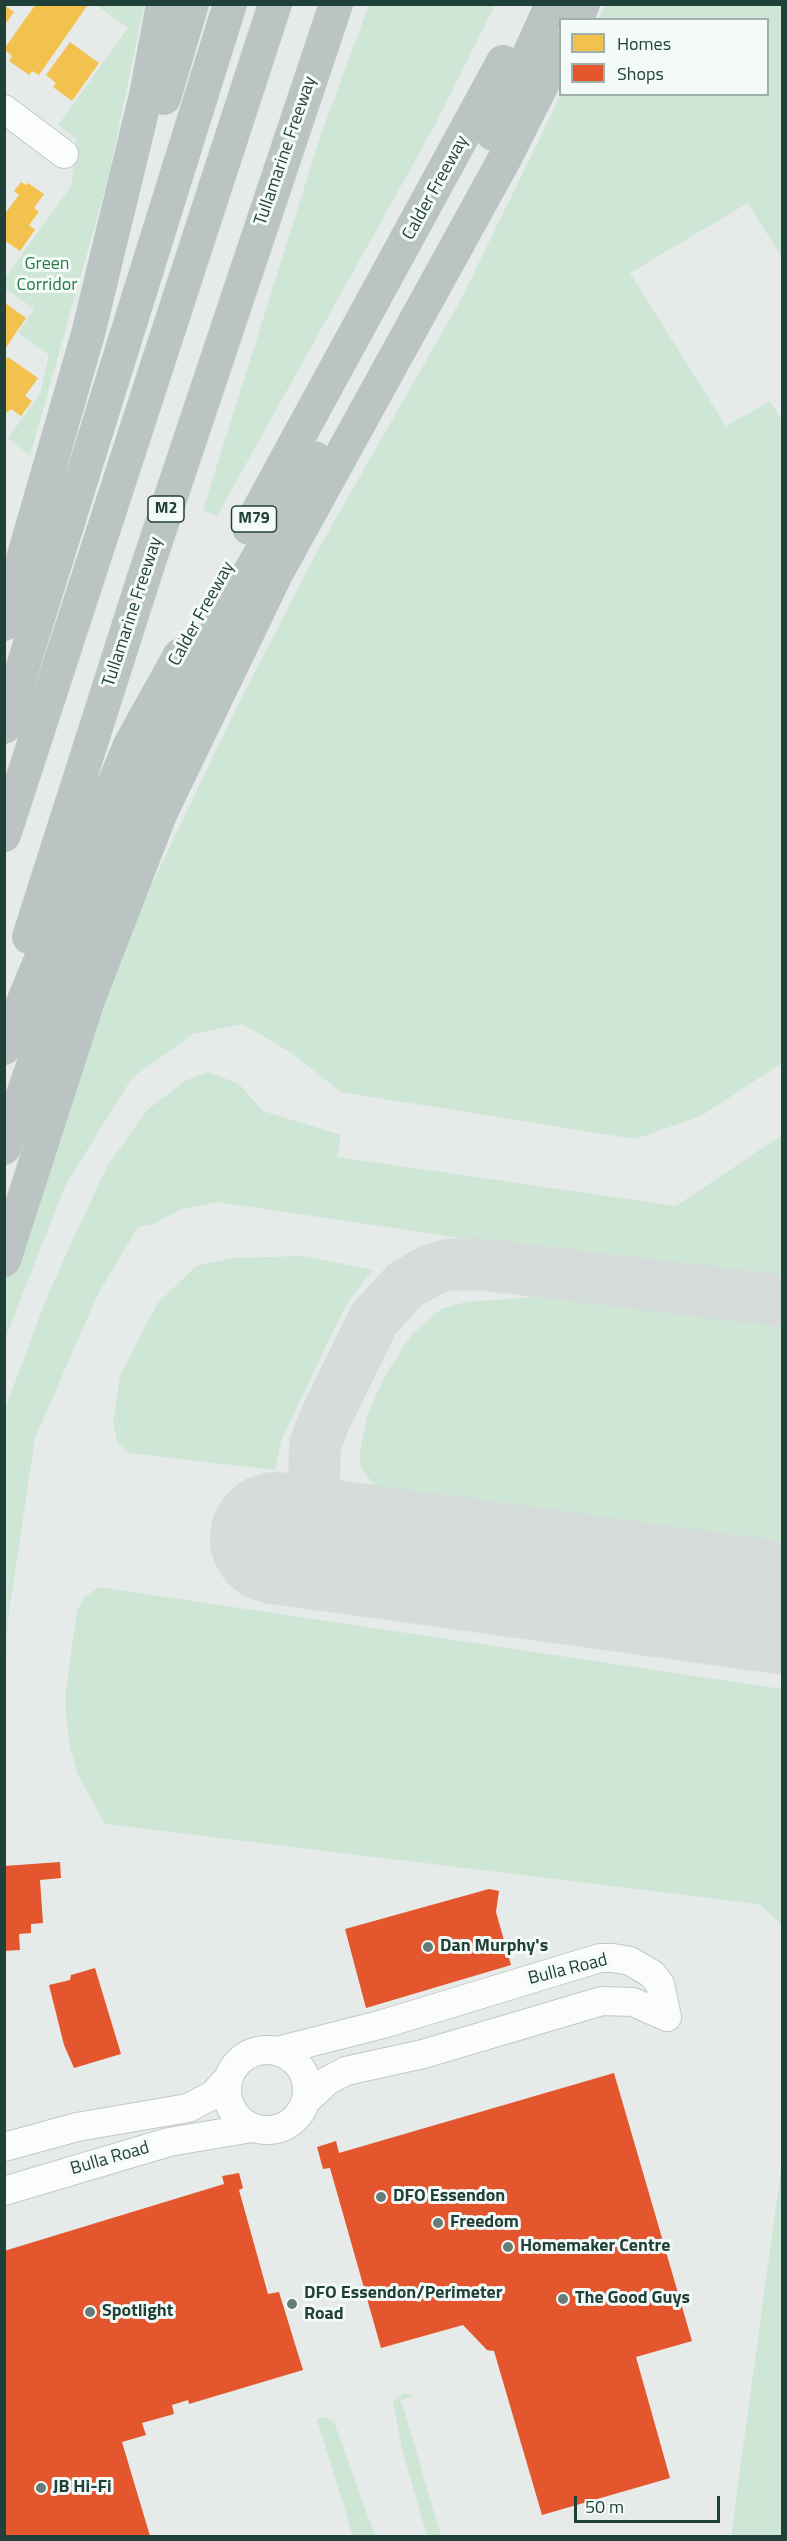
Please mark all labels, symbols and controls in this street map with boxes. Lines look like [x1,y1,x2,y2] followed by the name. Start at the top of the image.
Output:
[559,18,769,96] legend
[617,30,671,57] text: Homes
[617,60,664,87] text: Shops
[250,74,322,228] street label: Tullamarine Freeway
[398,132,474,244] street label: Calder Freeway
[17,254,77,296] park label: Green Corridor
[148,496,184,522] road number: M2
[232,506,276,532] road number: M79
[99,534,167,690] street label: Tullamarine Freeway
[164,558,240,670] street label: Calder Freeway
[440,1936,548,1958] place label: Dan Murphy's
[421,1940,435,1954] marker: Dan Murphy's
[526,1950,610,1990] street label: Bulla Road
[68,2137,152,2181] street label: Bulla Road
[393,2186,505,2208] place label: DFO Essendon
[374,2190,388,2204] marker: DFO Essendon
[450,2212,519,2234] place label: Freedom
[431,2216,445,2230] marker: Freedom
[520,2236,670,2258] place label: Homemaker Centre
[501,2240,515,2254] marker: Homemaker Centre
[304,2283,502,2326] place label: DFO Essendon/Perimeter Road
[575,2288,690,2310] place label: The Good Guys
[556,2292,570,2306] marker: The Good Guys
[285,2297,299,2311] marker: DFO Essendon/Perimeter Road
[102,2301,173,2323] place label: Spotlight
[83,2305,97,2319] marker: Spotlight
[53,2477,112,2499] place label: JB Hi-Fi
[34,2481,48,2495] marker: JB Hi-Fi
[577,2484,722,2522] scale bar
[585,2493,624,2520] text: 50 m

